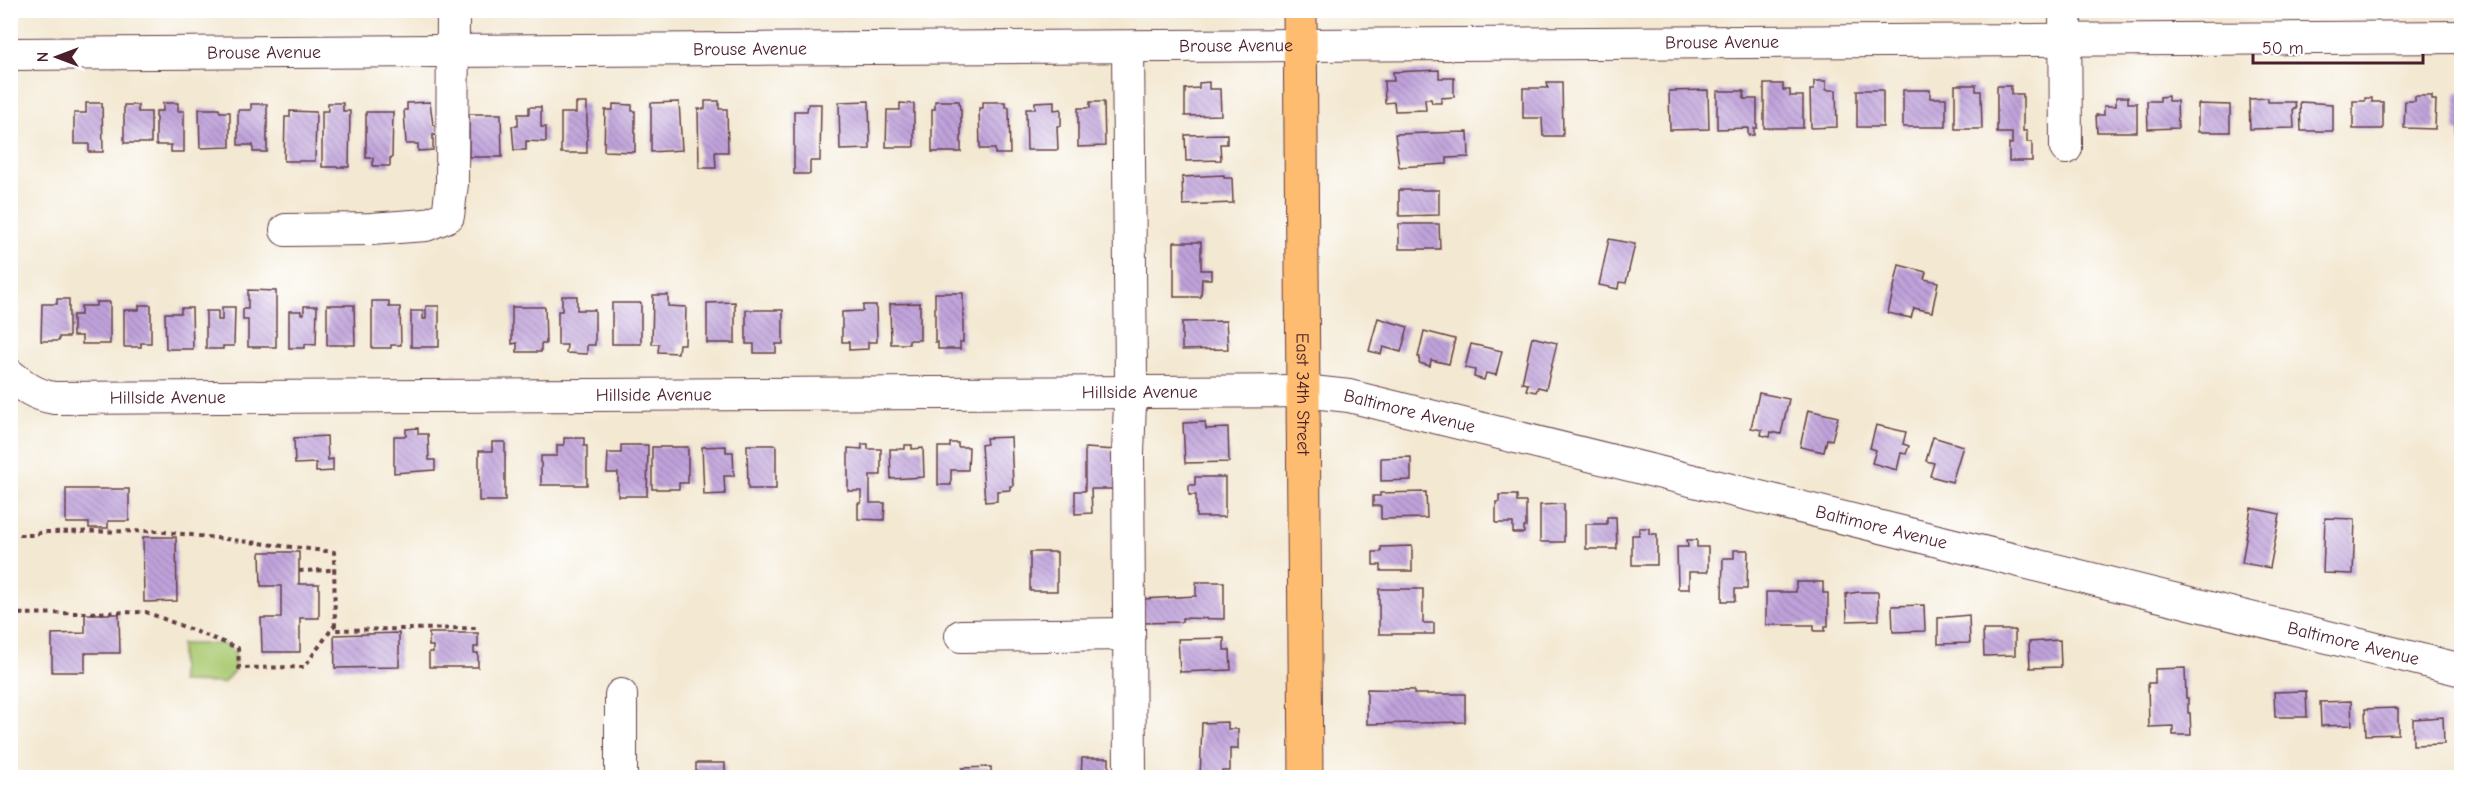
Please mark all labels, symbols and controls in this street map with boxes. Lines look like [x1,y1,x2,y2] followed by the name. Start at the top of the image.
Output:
[27,27,87,87] north arrow
[2253,27,2422,65] scale bar
[1665,31,1779,53] street label: Brouse Avenue
[1179,35,1293,56] street label: Brouse Avenue
[693,38,807,60] street label: Brouse Avenue
[2262,38,2304,59] text: 50 m
[207,41,321,63] street label: Brouse Avenue
[34,52,52,62] text: N
[1292,333,1314,456] street label: East 34th Street
[1082,381,1198,403] street label: Hillside Avenue
[596,384,712,405] street label: Hillside Avenue
[1342,385,1478,437] street label: Baltimore Avenue
[110,387,226,408] street label: Hillside Avenue
[1814,501,1949,553] street label: Baltimore Avenue
[2285,617,2421,670] street label: Baltimore Avenue

